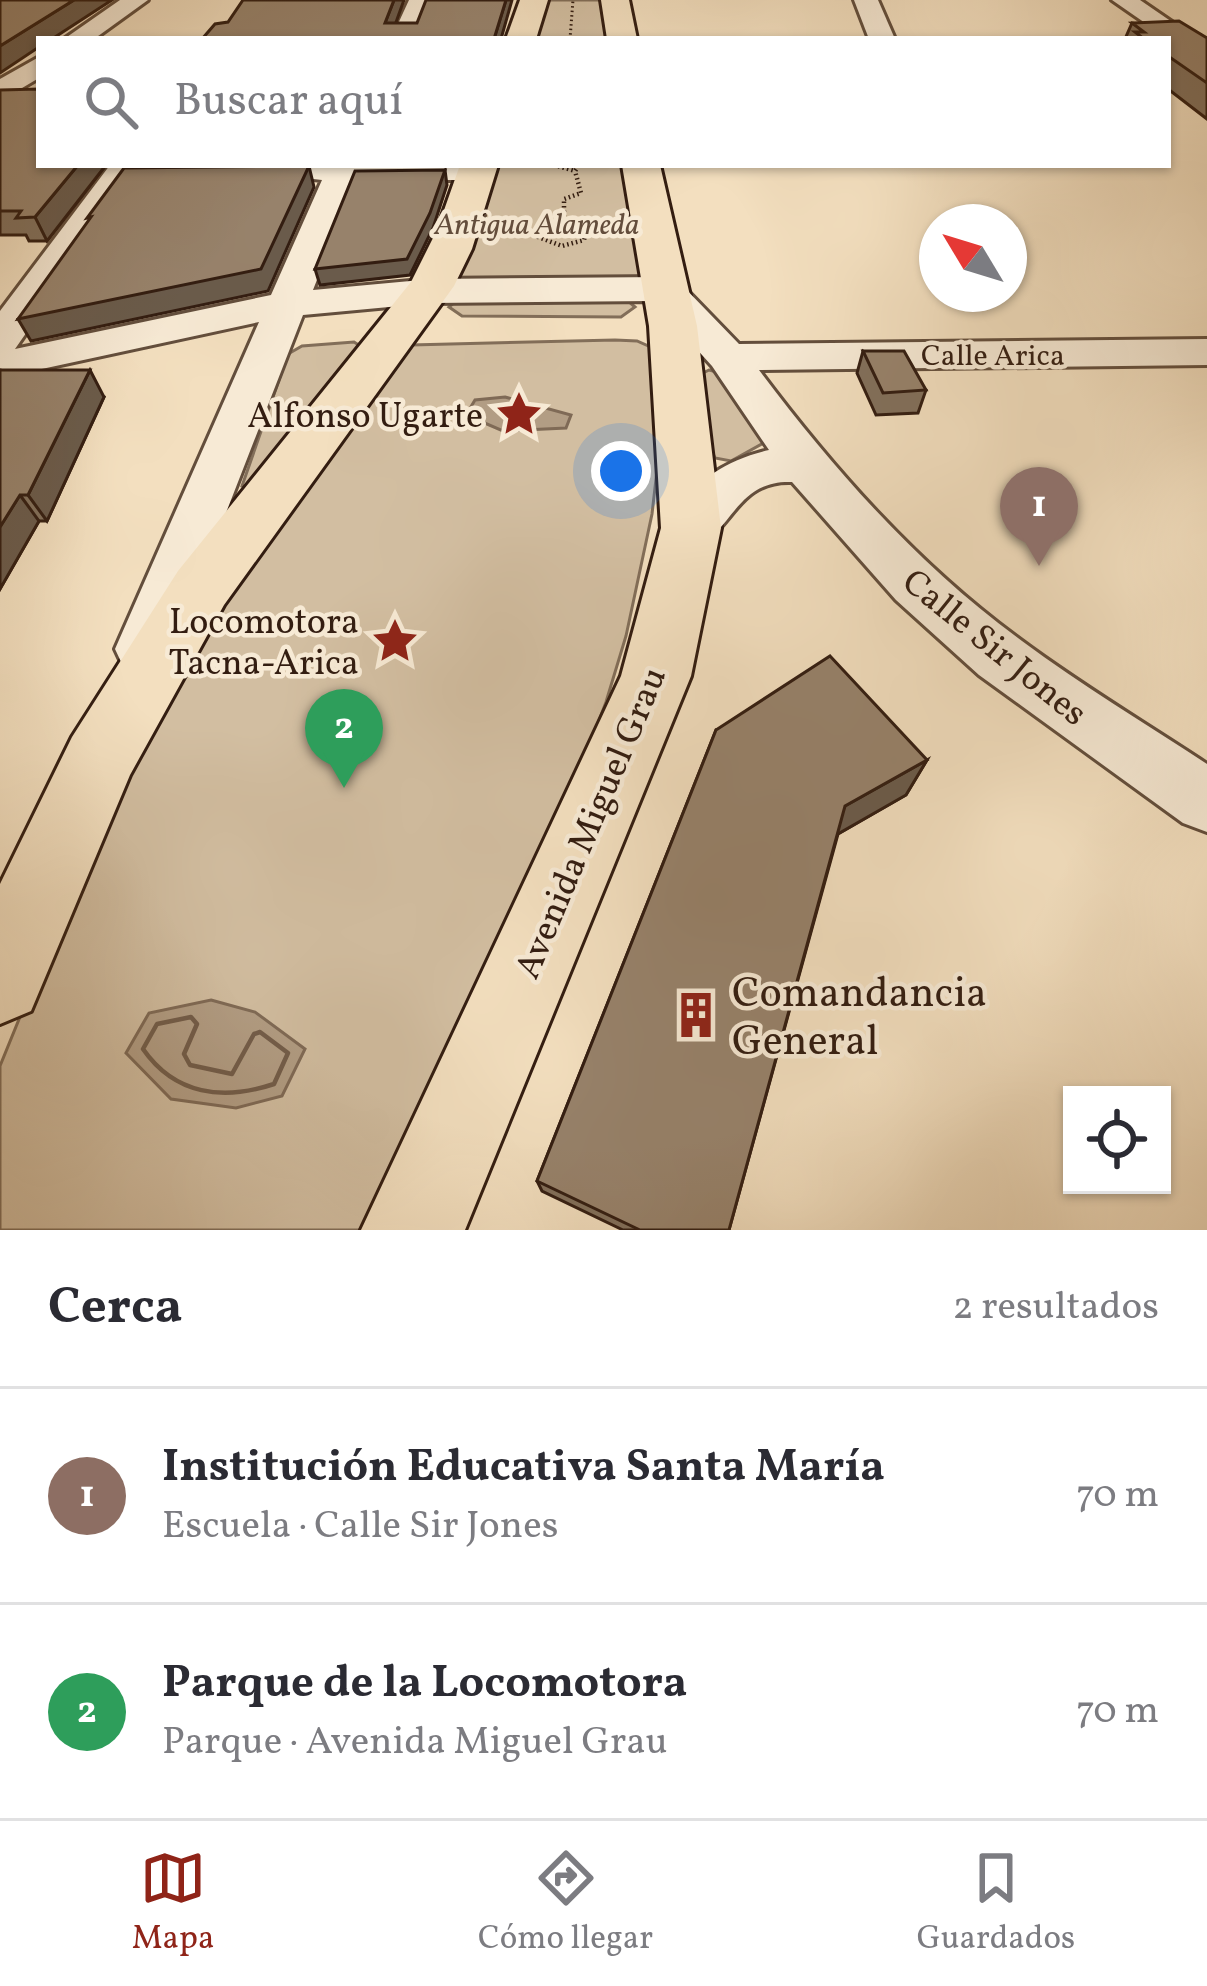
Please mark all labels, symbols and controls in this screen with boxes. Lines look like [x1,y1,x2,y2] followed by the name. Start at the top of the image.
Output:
[36,36,1171,168] search box
[78,69,144,135] icon: search
[174,71,403,134] text: Buscar aquí
[919,204,1027,312] north arrow
[434,205,639,247] park label: Antigua Alameda
[921,336,1065,378] street label: Calle Arica
[494,389,544,439] place icon: Alfonso Ugarte
[247,393,483,443] place label: Alfonso Ugarte
[591,441,651,501] your location
[1000,467,1078,566] pin: 1
[890,559,1097,739] street label: Calle Sir Jones
[168,599,359,690] place label: Locomotora Tacna-Arica
[370,616,420,666] place icon: Locomotora Tacna-Arica
[504,660,681,987] street label: Avenida Miguel Grau
[305,689,383,788] pin: 2
[732,966,987,1073] place label: Comandancia General
[671,990,721,1040] building icon: Comandancia General
[1063,1086,1171,1194] map controls
[1063,1086,1171,1194] button: locate
[48,1273,183,1344] text: Cerca
[953,1281,1159,1335] text: 2 resultados
[162,1437,885,1500] text: Institución Educativa Santa María
[79,1469,95,1523] text: 1
[1076,1469,1159,1523] text: 70 m
[162,1500,558,1554] text: Escuela · Calle Sir Jones
[162,1653,687,1716] text: Parque de la Locomotora
[77,1685,97,1739] text: 2
[1076,1685,1159,1739] text: 70 m
[162,1716,668,1770] text: Parque · Avenida Miguel Grau
[132,1845,214,1963] tab: Mapa
[478,1845,653,1963] tab: Cómo llegar
[917,1845,1075,1963] tab: Guardados

